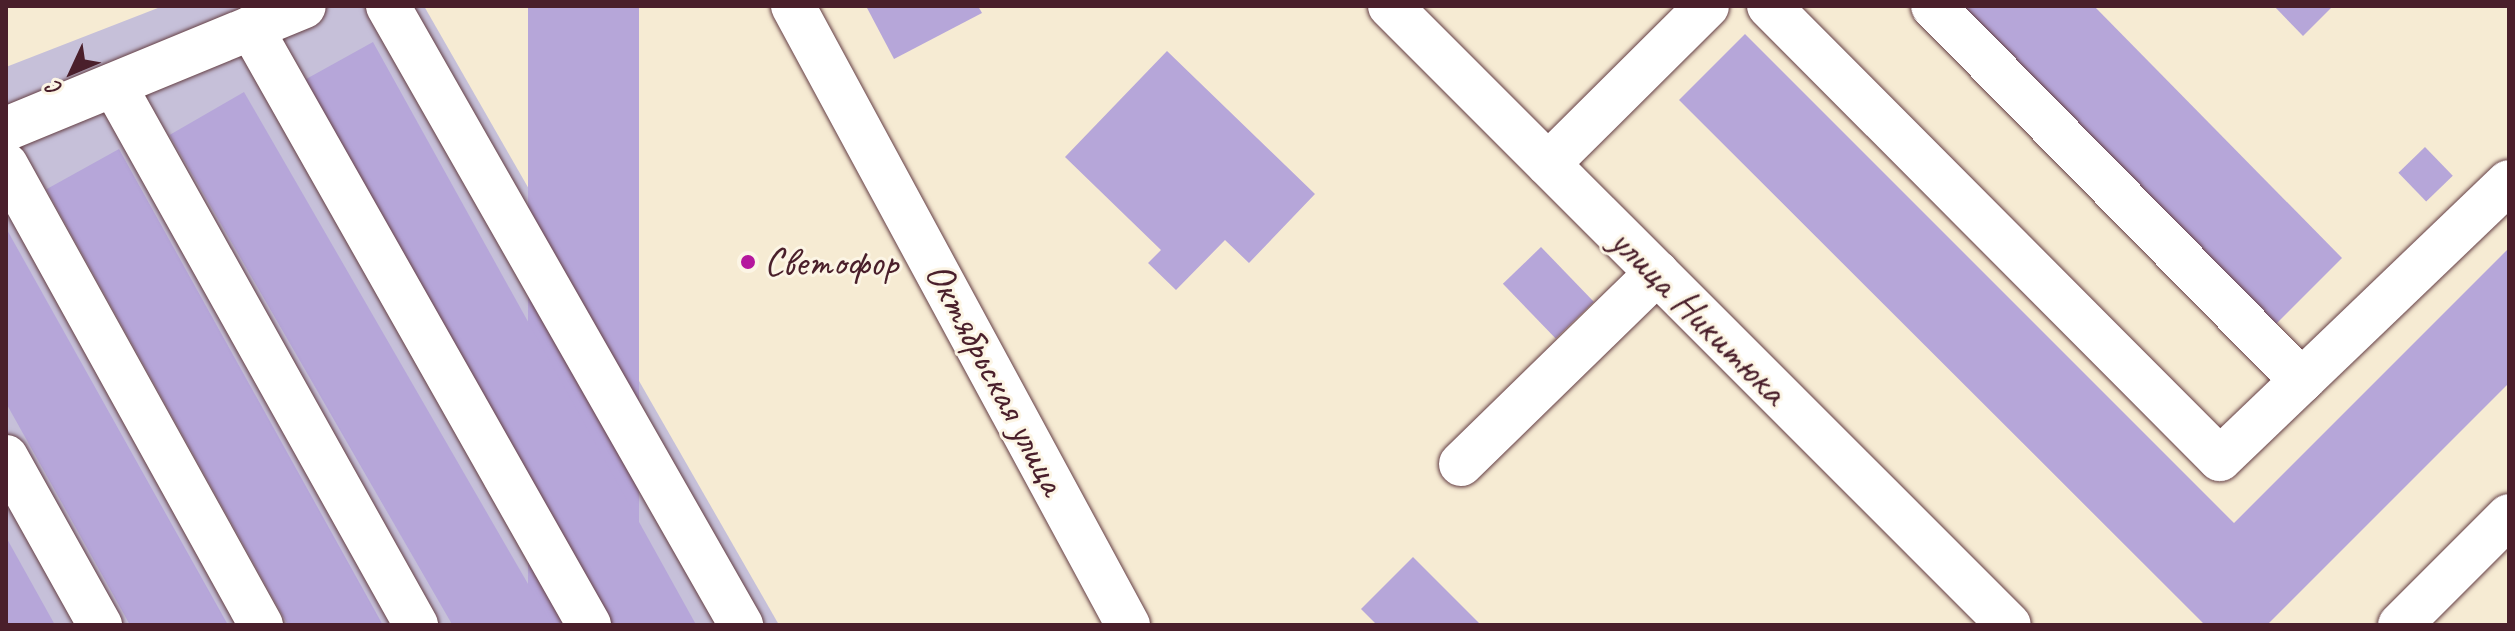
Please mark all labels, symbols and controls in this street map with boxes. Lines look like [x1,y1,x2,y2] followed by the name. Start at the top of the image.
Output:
[32,32,112,112] north arrow
[41,75,69,102] text: С
[1599,216,1799,416] street label: улица Никитюка
[764,238,898,286] place label: Светофор
[739,253,757,271] marker: Светофор
[914,253,1078,503] street label: Октябрьская улица

